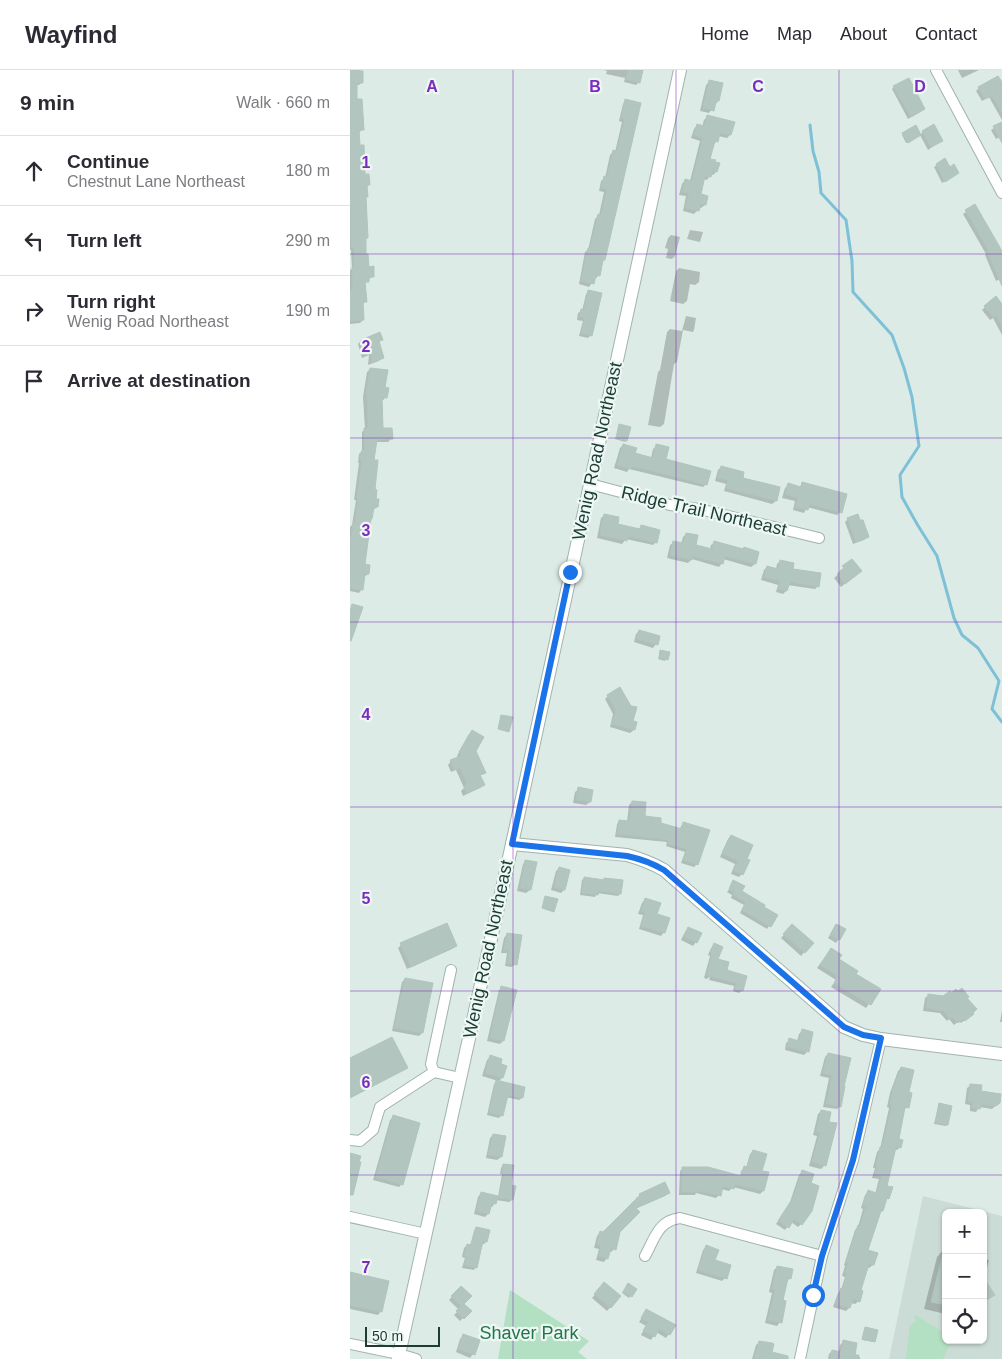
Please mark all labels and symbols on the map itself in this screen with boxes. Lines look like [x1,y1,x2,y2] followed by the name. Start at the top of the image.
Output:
[426,78,438,95] text: A
[589,78,601,95] text: B
[752,78,764,95] text: C
[914,78,926,95] text: D
[362,154,371,171] text: 1
[362,338,371,355] text: 2
[568,360,626,542] street label: Wenig Road Northeast
[619,482,789,540] street label: Ridge Trail Northeast
[362,522,371,539] text: 3
[559,561,582,584] route end
[362,706,371,723] text: 4
[459,858,517,1040] street label: Wenig Road Northeast
[362,890,371,907] text: 5
[362,1074,371,1091] text: 6
[362,1259,371,1276] text: 7
[802,1284,825,1307] route start
[479,1323,580,1343] park label: Shaver Park
[365,1324,440,1347] scale bar

